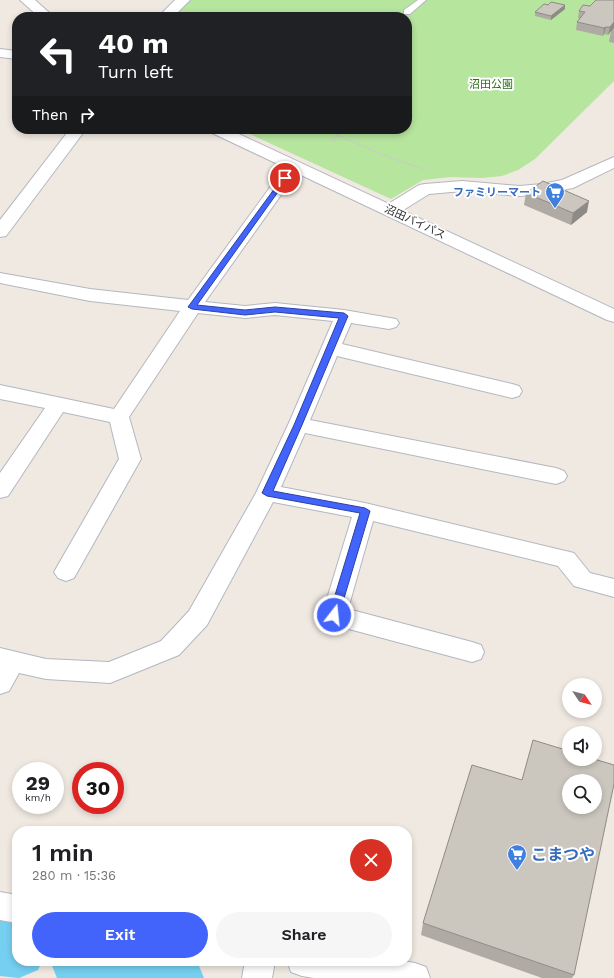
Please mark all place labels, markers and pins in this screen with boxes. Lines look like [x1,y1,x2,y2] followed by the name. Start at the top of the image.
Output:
[268,161,302,195] pin
[544,181,566,209] supermarket icon: ファミリーマート
[453,186,541,199] place label: ファミリーマート
[506,843,528,871] supermarket icon: こまつや
[531,845,595,864] place label: こまつや

